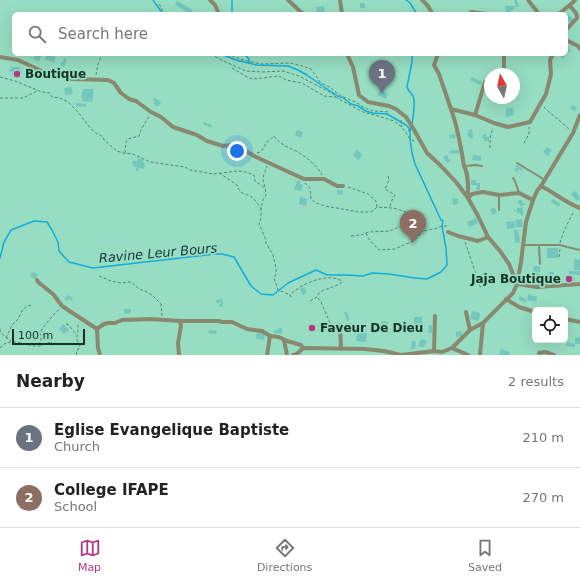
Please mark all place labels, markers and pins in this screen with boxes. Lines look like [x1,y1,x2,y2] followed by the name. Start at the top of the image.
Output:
[369,60,395,93] pin: 1
[25,67,86,81] place label: Boutique
[12,69,22,79] marker: Boutique
[400,210,426,243] pin: 2
[470,272,561,286] place label: Jaja Boutique
[564,274,574,284] marker: Jaja Boutique
[320,321,423,335] place label: Faveur De Dieu
[307,323,317,333] marker: Faveur De Dieu

